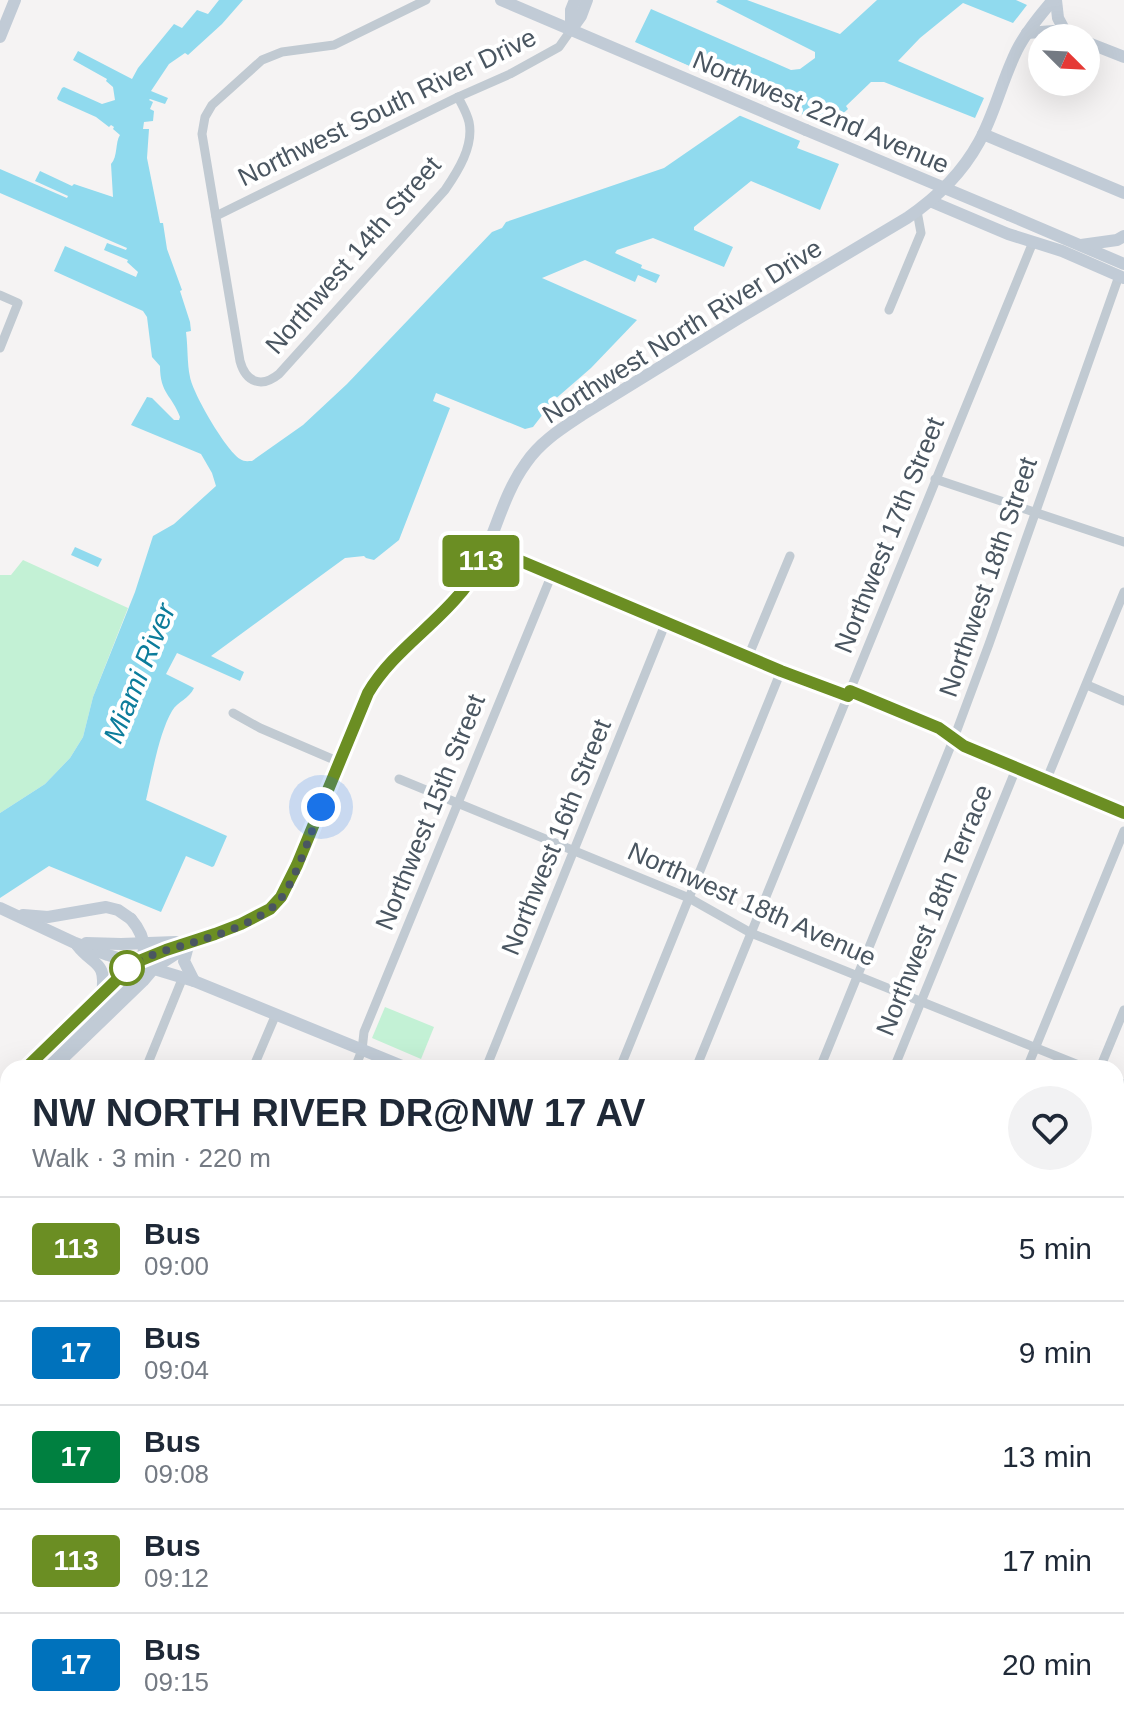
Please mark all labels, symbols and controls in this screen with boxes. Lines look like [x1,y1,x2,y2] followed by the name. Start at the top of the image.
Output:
[233,22,541,192] street label: Northwest South River Drive
[1028,24,1100,96] north arrow
[1028,24,1100,96] map controls
[688,44,954,180] street label: Northwest 22nd Avenue
[259,150,447,360] street label: Northwest 14th Street
[537,233,827,429] street label: Northwest North River Drive
[828,412,950,657] street label: Northwest 17th Street
[933,453,1043,701] street label: Northwest 18th Street
[435,535,527,587] line badge: 113
[458,545,504,576] text: 113
[97,597,182,748] water label: Miami River
[369,689,491,934] street label: Northwest 15th Street
[495,714,617,959] street label: Northwest 16th Street
[870,780,998,1040] street label: Northwest 18th Terrace
[301,787,341,827] your location
[623,836,881,972] street label: Northwest 18th Avenue
[110,951,144,985] unlabelled marker
[1008,1086,1092,1170] button: heart
[32,1092,645,1134] text: NW NORTH RIVER DR@NW 17 AV
[32,1143,271,1173] text: Walk · 3 min · 220 m
[144,1217,201,1250] text: Bus
[1019,1232,1092,1265] text: 5 min
[53,1233,99,1264] text: 113
[144,1251,209,1281] text: 09:00
[144,1321,201,1354] text: Bus
[1019,1336,1092,1369] text: 9 min
[60,1337,92,1368] text: 17
[144,1355,209,1385] text: 09:04
[144,1425,201,1458] text: Bus
[1002,1440,1092,1473] text: 13 min
[60,1441,92,1472] text: 17
[144,1459,209,1489] text: 09:08
[144,1529,201,1562] text: Bus
[1002,1544,1092,1577] text: 17 min
[53,1545,99,1576] text: 113
[144,1563,209,1593] text: 09:12
[144,1633,201,1666] text: Bus
[1002,1648,1092,1681] text: 20 min
[60,1649,92,1680] text: 17
[144,1667,209,1697] text: 09:15

